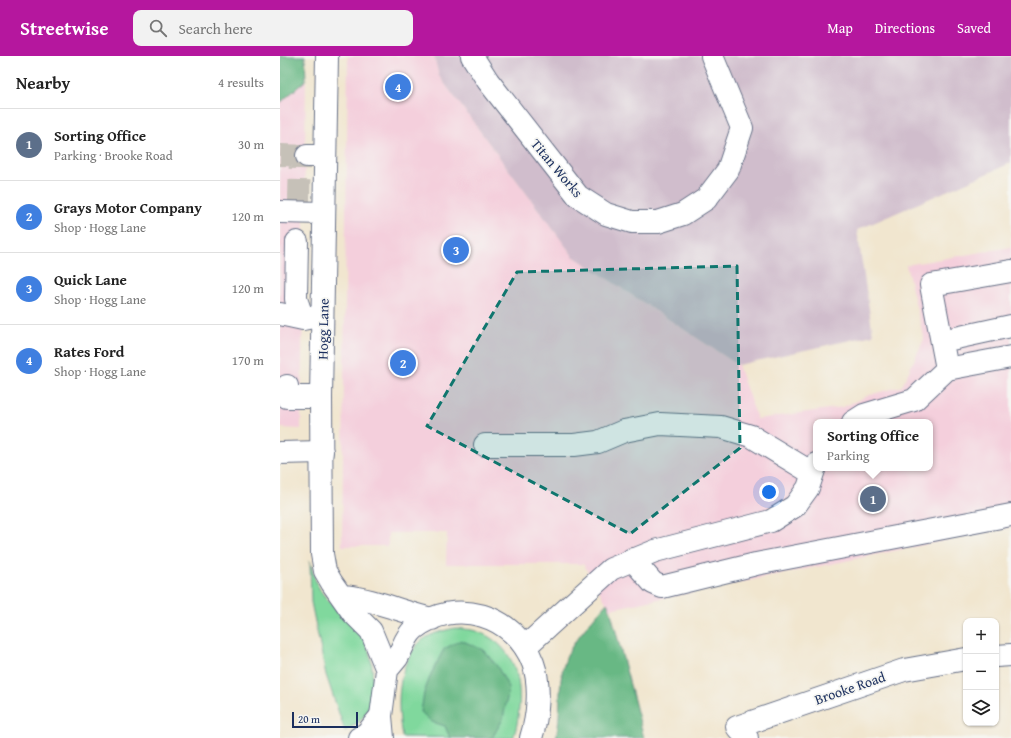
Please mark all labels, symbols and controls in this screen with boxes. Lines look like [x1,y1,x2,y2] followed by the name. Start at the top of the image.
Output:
[133,10,413,46] search box
[20,14,109,42] text: Streetwise
[147,17,169,39] icon: search
[179,18,253,39] text: Search here
[827,18,853,38] text: Map
[875,18,935,38] text: Directions
[957,18,991,38] text: Saved
[16,70,70,95] text: Nearby
[385,72,411,102] pin: 4
[218,73,264,92] text: 4 results
[54,125,146,146] text: Sorting Office
[526,134,588,202] street label: Titan Works
[26,135,32,154] text: 1
[238,135,264,154] text: 30 m
[54,146,173,165] text: Parking · Brooke Road
[54,197,202,218] text: Grays Motor Company
[26,207,32,226] text: 2
[232,207,264,226] text: 120 m
[54,218,146,237] text: Shop · Hogg Lane
[443,235,469,265] pin: 3
[54,269,127,290] text: Quick Lane
[26,279,32,298] text: 3
[232,279,264,298] text: 120 m
[54,290,146,309] text: Shop · Hogg Lane
[312,298,334,360] street label: Hogg Lane
[54,341,124,362] text: Rates Ford
[390,348,416,378] pin: 2
[26,351,32,370] text: 4
[232,351,264,370] text: 170 m
[54,362,146,381] text: Shop · Hogg Lane
[813,419,933,471] popup
[827,425,919,446] text: Sorting Office
[827,446,870,465] text: Parking
[759,482,779,502] your location
[860,484,886,514] pin: 1
[963,618,999,726] map controls
[963,618,999,654] button: +
[963,654,999,690] button: −
[812,666,889,709] street label: Brooke Road
[963,690,999,726] button: layers
[292,710,358,729] scale bar
[298,711,320,727] text: 20 m

